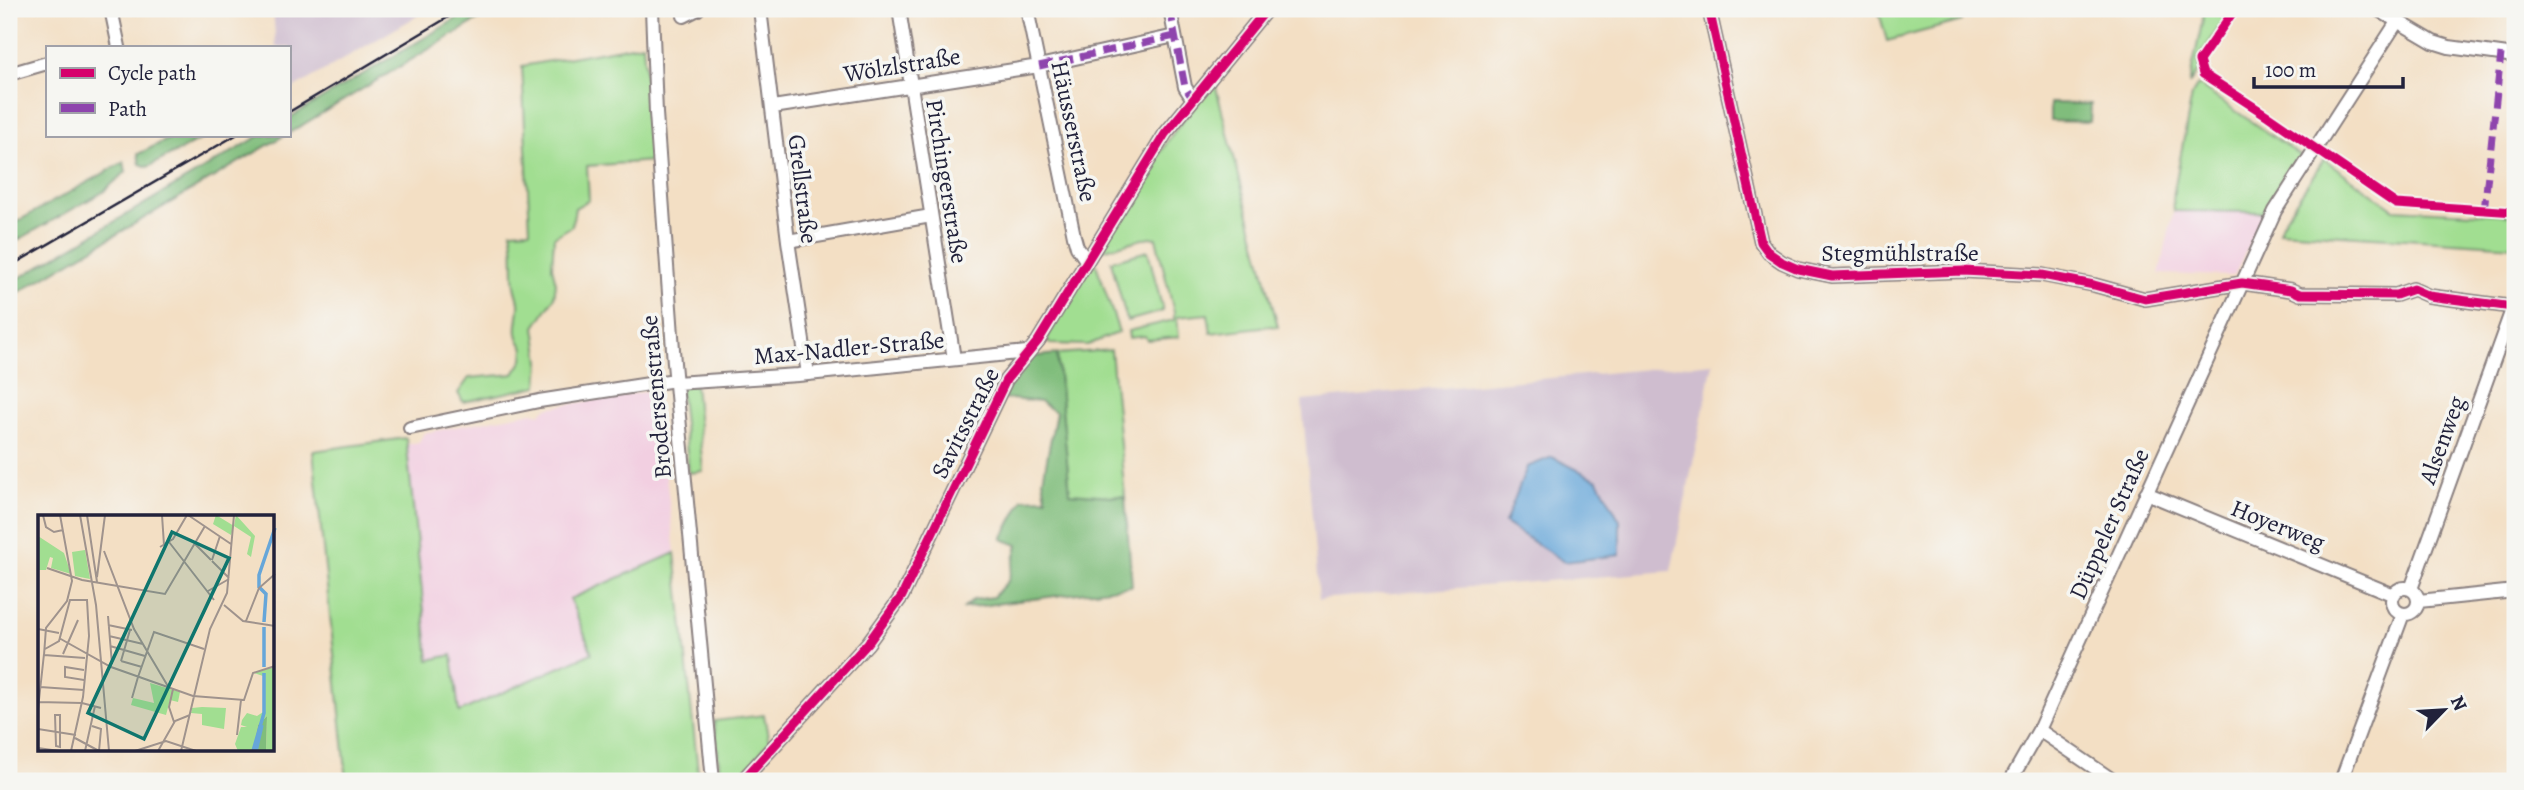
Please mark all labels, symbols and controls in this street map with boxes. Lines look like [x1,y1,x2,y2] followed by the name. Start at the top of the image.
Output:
[840,40,963,90] street label: Wölzlstraße
[46,46,290,136] legend
[2254,46,2403,90] scale bar
[2265,56,2316,84] text: 100 m
[1043,57,1105,205] street label: Häusserstraße
[108,59,197,87] text: Cycle path
[108,95,147,123] text: Path
[918,96,976,266] street label: Pirchingerstraße
[780,133,826,245] street label: Grellstraße
[1821,237,1979,269] street label: Stegmühlstraße
[633,314,679,480] street label: Brodersenstraße
[752,324,946,372] street label: Max-Nadler-Straße
[923,362,1007,484] street label: Savitsstraße
[2411,392,2473,489] street label: Alsenweg
[2061,443,2157,605] street label: Düppeler Straße
[2226,492,2330,558] street label: Hoyerweg
[38,515,275,752] inset map
[2408,674,2478,744] north arrow
[2444,691,2473,715] text: N

